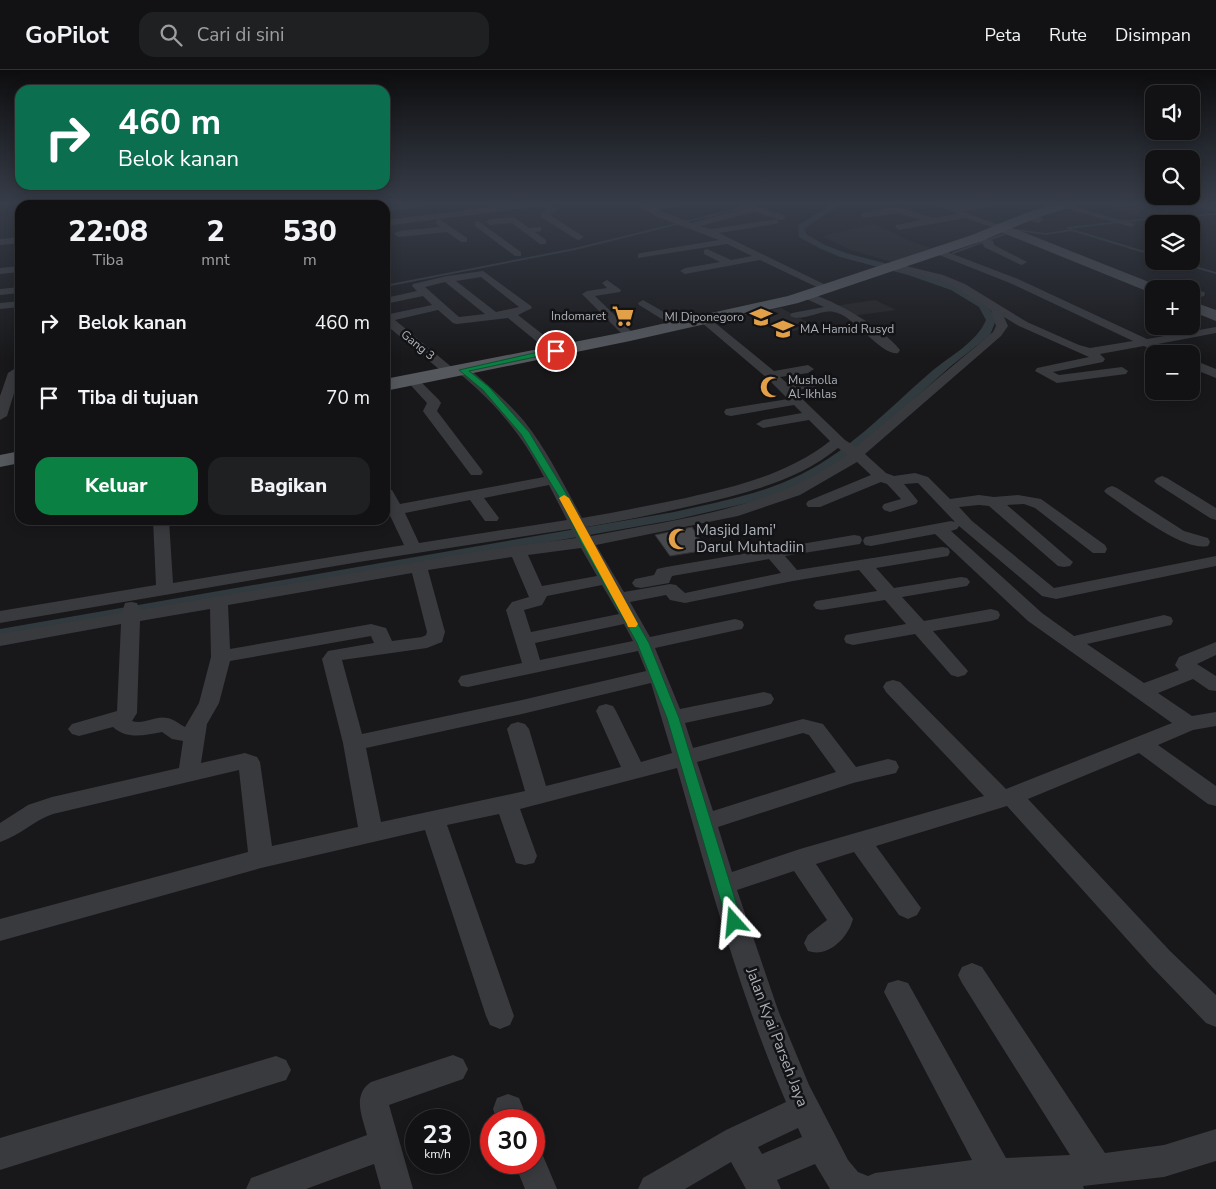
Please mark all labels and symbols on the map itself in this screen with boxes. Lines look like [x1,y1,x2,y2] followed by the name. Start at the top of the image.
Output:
[610,303,636,329] supermarket icon: Indomaret
[748,304,774,330] school or university icon: MI Diponegoro
[551,308,607,324] place label: Indomaret
[664,309,744,325] place label: MI Diponegoro
[770,316,796,342] school or university icon: MA Hamid Rusyd
[800,321,894,337] place label: MA Hamid Rusyd
[398,326,438,364] street label: Gang 3
[535,330,577,372] pin
[788,372,838,402] place label: Musholla Al-Ikhlas
[758,374,784,400] mosque icon: Musholla Al-Ikhlas
[696,520,804,557] place label: Masjid Jami' Darul Muhtadiin
[666,526,692,552] mosque icon: Masjid Jami' Darul Muhtadiin
[707,895,759,947] position arrow
[741,964,813,1109] street label: Jalan Kyai Parseh Jaya
[480,1109,545,1174] speed limit sign: 30

